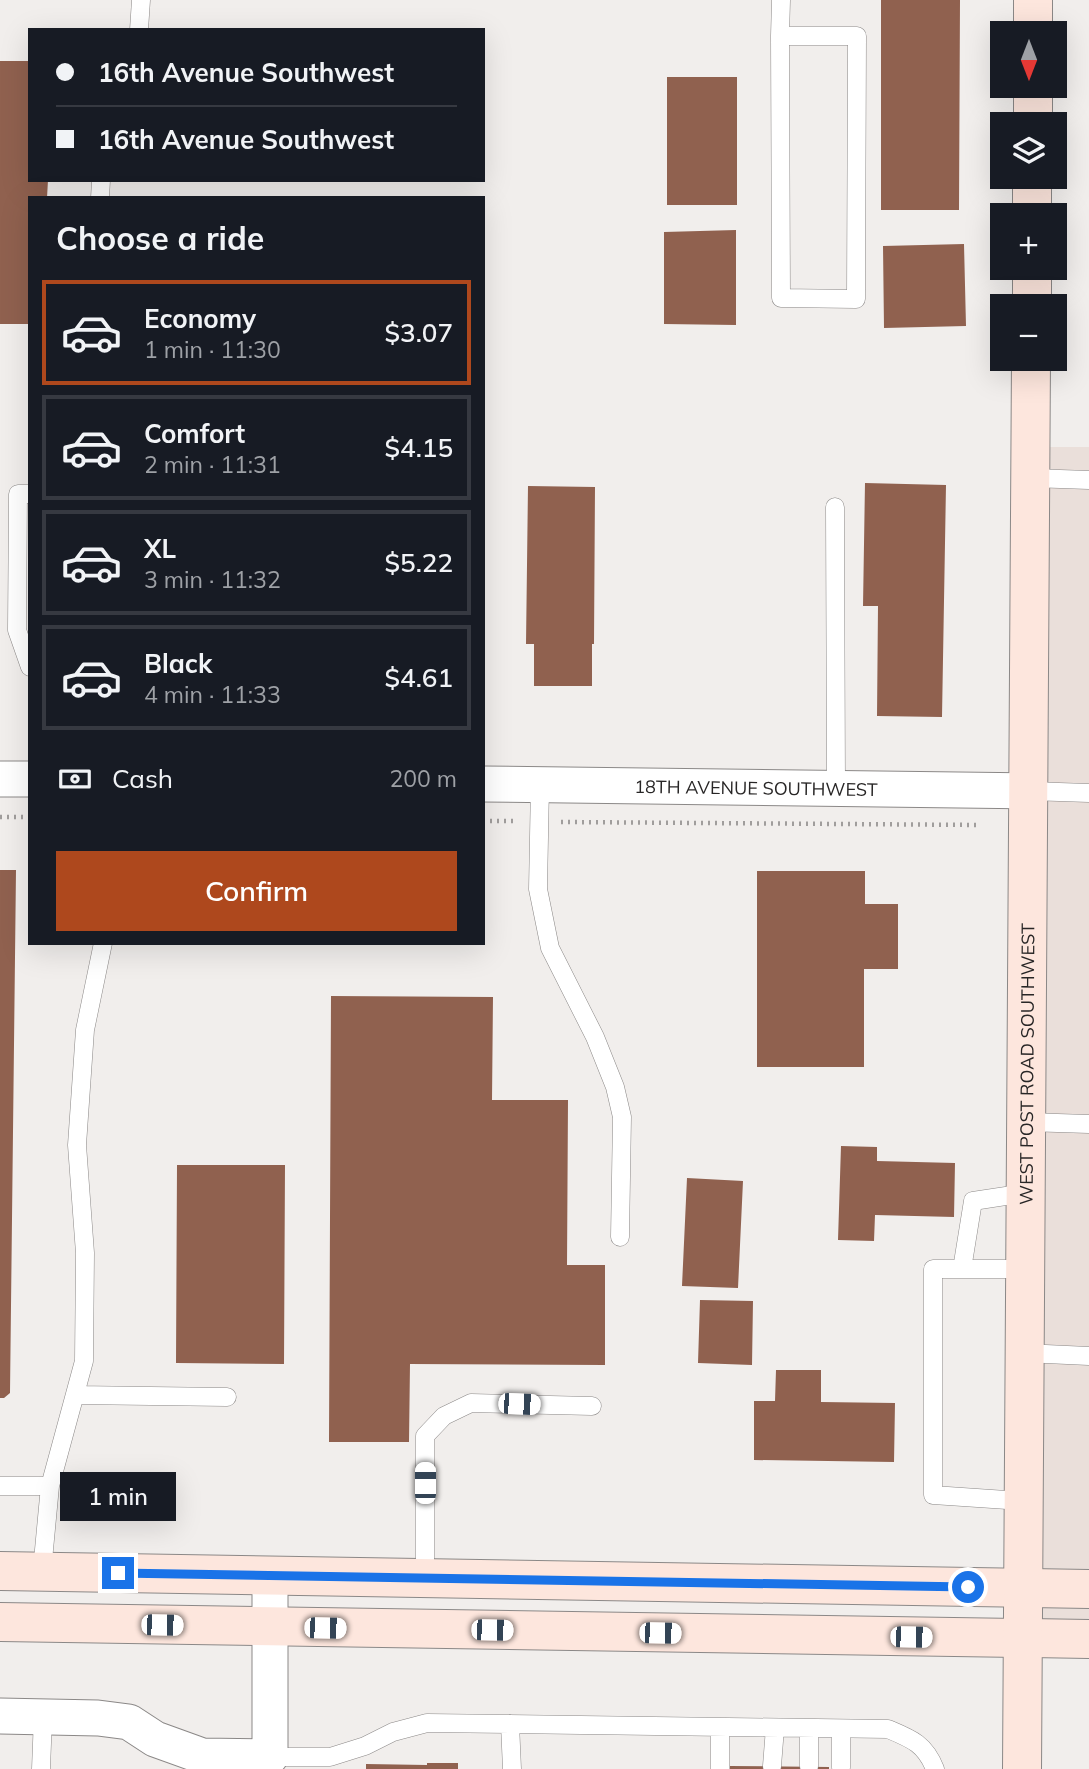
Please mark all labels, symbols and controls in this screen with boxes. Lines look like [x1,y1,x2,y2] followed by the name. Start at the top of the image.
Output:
[990,21,1068,98] north arrow
[990,21,1067,371] map controls
[98,56,394,89] text: 16th Avenue Southwest
[990,112,1067,189] button: layers
[98,123,394,156] text: 16th Avenue Southwest
[990,203,1067,280] button: +
[56,218,264,258] text: Choose a ride
[990,294,1067,371] button: −
[60,301,123,364] icon: car
[144,302,256,335] text: Economy
[384,316,453,349] text: $3.07
[144,335,281,364] text: 1 min · 11:30
[60,416,123,479] icon: car
[144,417,245,450] text: Comfort
[384,431,453,464] text: $4.15
[144,450,281,479] text: 2 min · 11:31
[60,531,123,594] icon: car
[144,532,176,565] text: XL
[384,546,453,579] text: $5.22
[144,565,281,594] text: 3 min · 11:32
[60,646,123,709] icon: car
[144,647,212,680] text: Black
[384,661,453,694] text: $4.61
[144,680,281,709] text: 4 min · 11:33
[56,760,94,798] icon: cash
[112,762,173,795] text: Cash
[389,764,457,793] text: 200 m
[634,774,878,801] street label: 18TH AVENUE SOUTHWEST
[56,851,457,931] button: Confirm
[1014,923,1039,1205] street label: WEST POST ROAD SOUTHWEST
[498,1393,541,1415] car
[415,1462,436,1504] car
[60,1472,176,1520] callout: 1 min
[88,1482,148,1511] text: 1 min
[102,1557,134,1589] route end
[952,1571,984,1603] route start
[141,1614,184,1636] car
[304,1617,347,1639] car
[471,1619,514,1641] car
[639,1622,682,1644] car
[890,1626,933,1648] car

